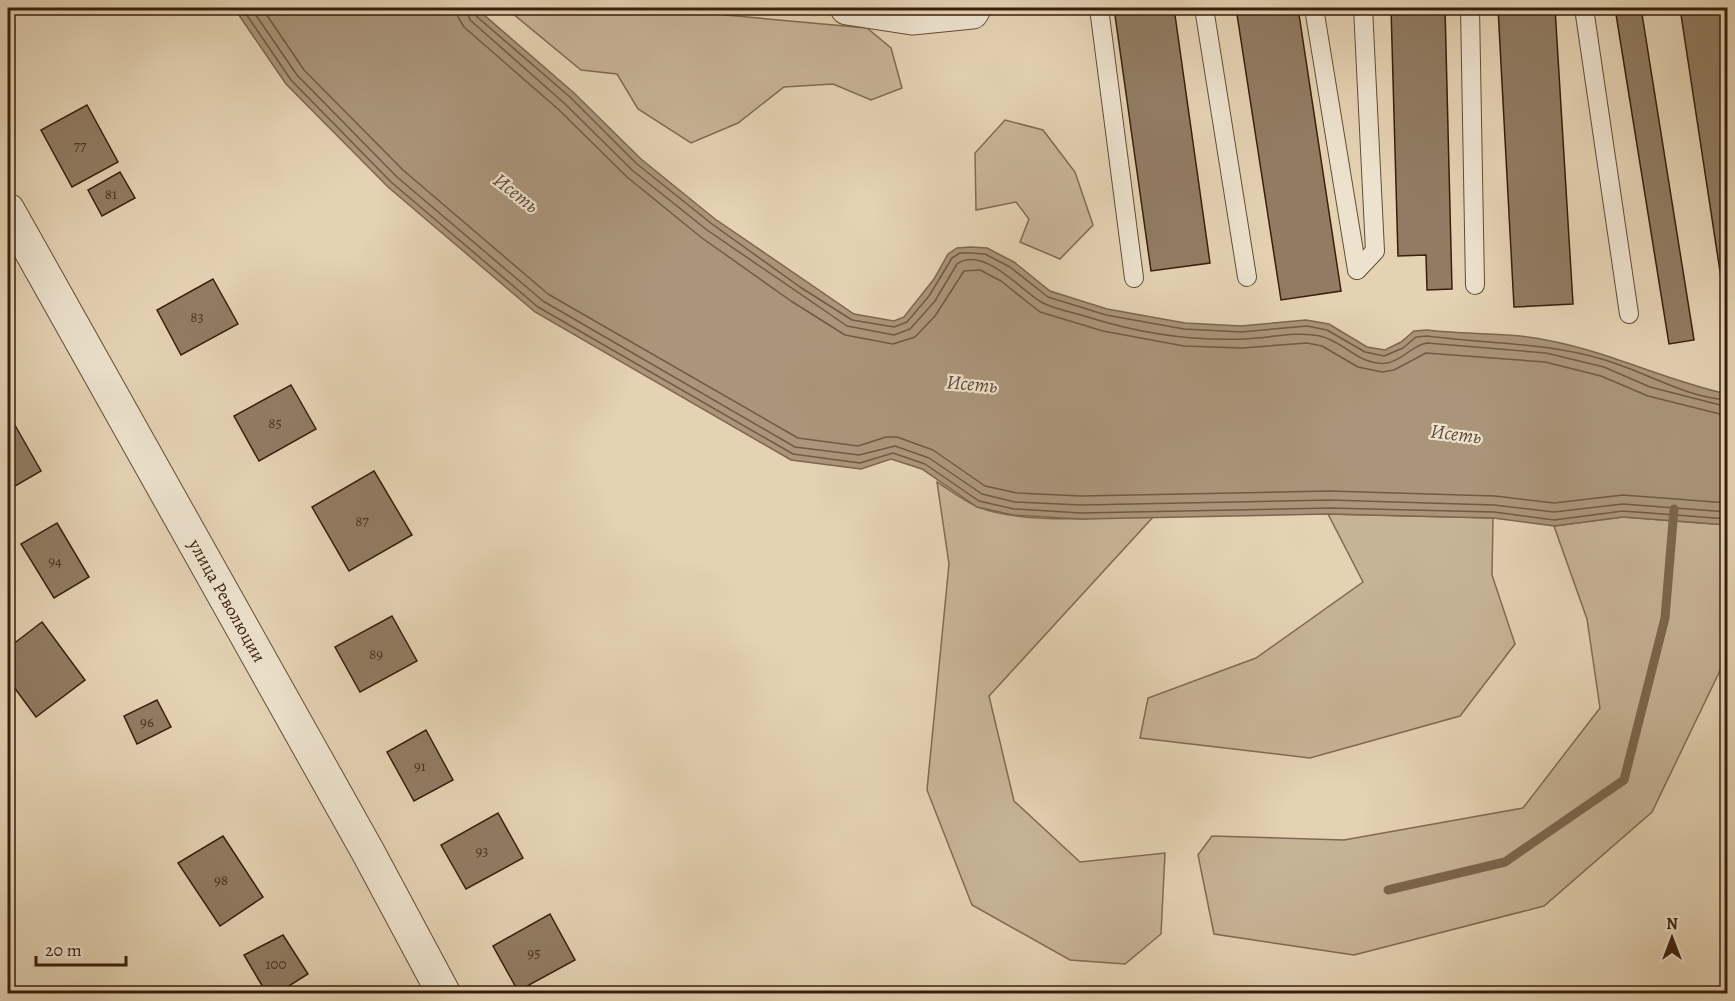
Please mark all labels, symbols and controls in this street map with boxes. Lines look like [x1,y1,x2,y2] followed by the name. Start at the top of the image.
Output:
[74,136,87,156] house number: 77
[488,167,544,219] water label: Исеть
[105,184,117,204] house number: 81
[190,307,204,327] house number: 83
[945,368,999,400] water label: Исеть
[268,413,282,433] house number: 85
[1429,417,1483,451] water label: Исеть
[355,511,369,531] house number: 87
[182,534,271,667] street label: улица Революции
[48,551,62,571] house number: 94
[369,644,383,664] house number: 89
[140,712,154,732] house number: 96
[414,756,426,776] house number: 91
[475,841,489,861] house number: 93
[214,870,228,890] house number: 98
[1642,908,1702,968] north arrow
[1666,913,1678,935] text: N
[36,929,126,967] scale bar
[45,938,82,962] text: 20 m
[527,943,541,963] house number: 95
[265,954,287,974] house number: 100

